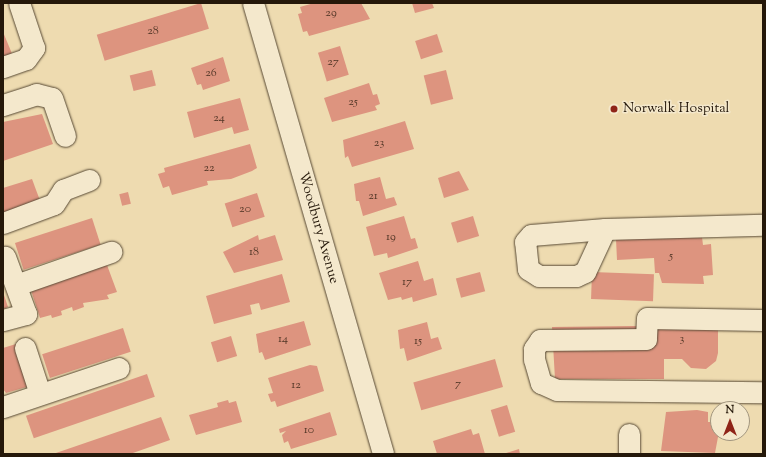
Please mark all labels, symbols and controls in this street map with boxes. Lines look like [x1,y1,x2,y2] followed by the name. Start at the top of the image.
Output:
[325,7,337,21] house number: 29
[147,25,159,39] house number: 28
[327,56,339,70] house number: 27
[205,67,217,81] house number: 26
[348,96,358,110] house number: 25
[623,101,730,117] place label: Norwalk Hospital
[608,103,620,115] marker: Norwalk Hospital
[213,112,225,126] house number: 24
[374,137,384,151] house number: 23
[203,162,215,176] house number: 22
[294,170,342,286] street label: Woodbury Avenue
[368,190,378,204] house number: 21
[239,203,251,217] house number: 20
[386,231,396,245] house number: 19
[249,246,259,260] house number: 18
[669,250,673,264] house number: 5
[402,276,412,290] house number: 17
[278,333,288,347] house number: 14
[680,333,684,347] house number: 3
[414,335,422,349] house number: 15
[455,378,461,392] house number: 7
[291,379,301,393] house number: 12
[710,401,750,441] north arrow
[726,402,734,418] text: N
[304,424,314,438] house number: 10

